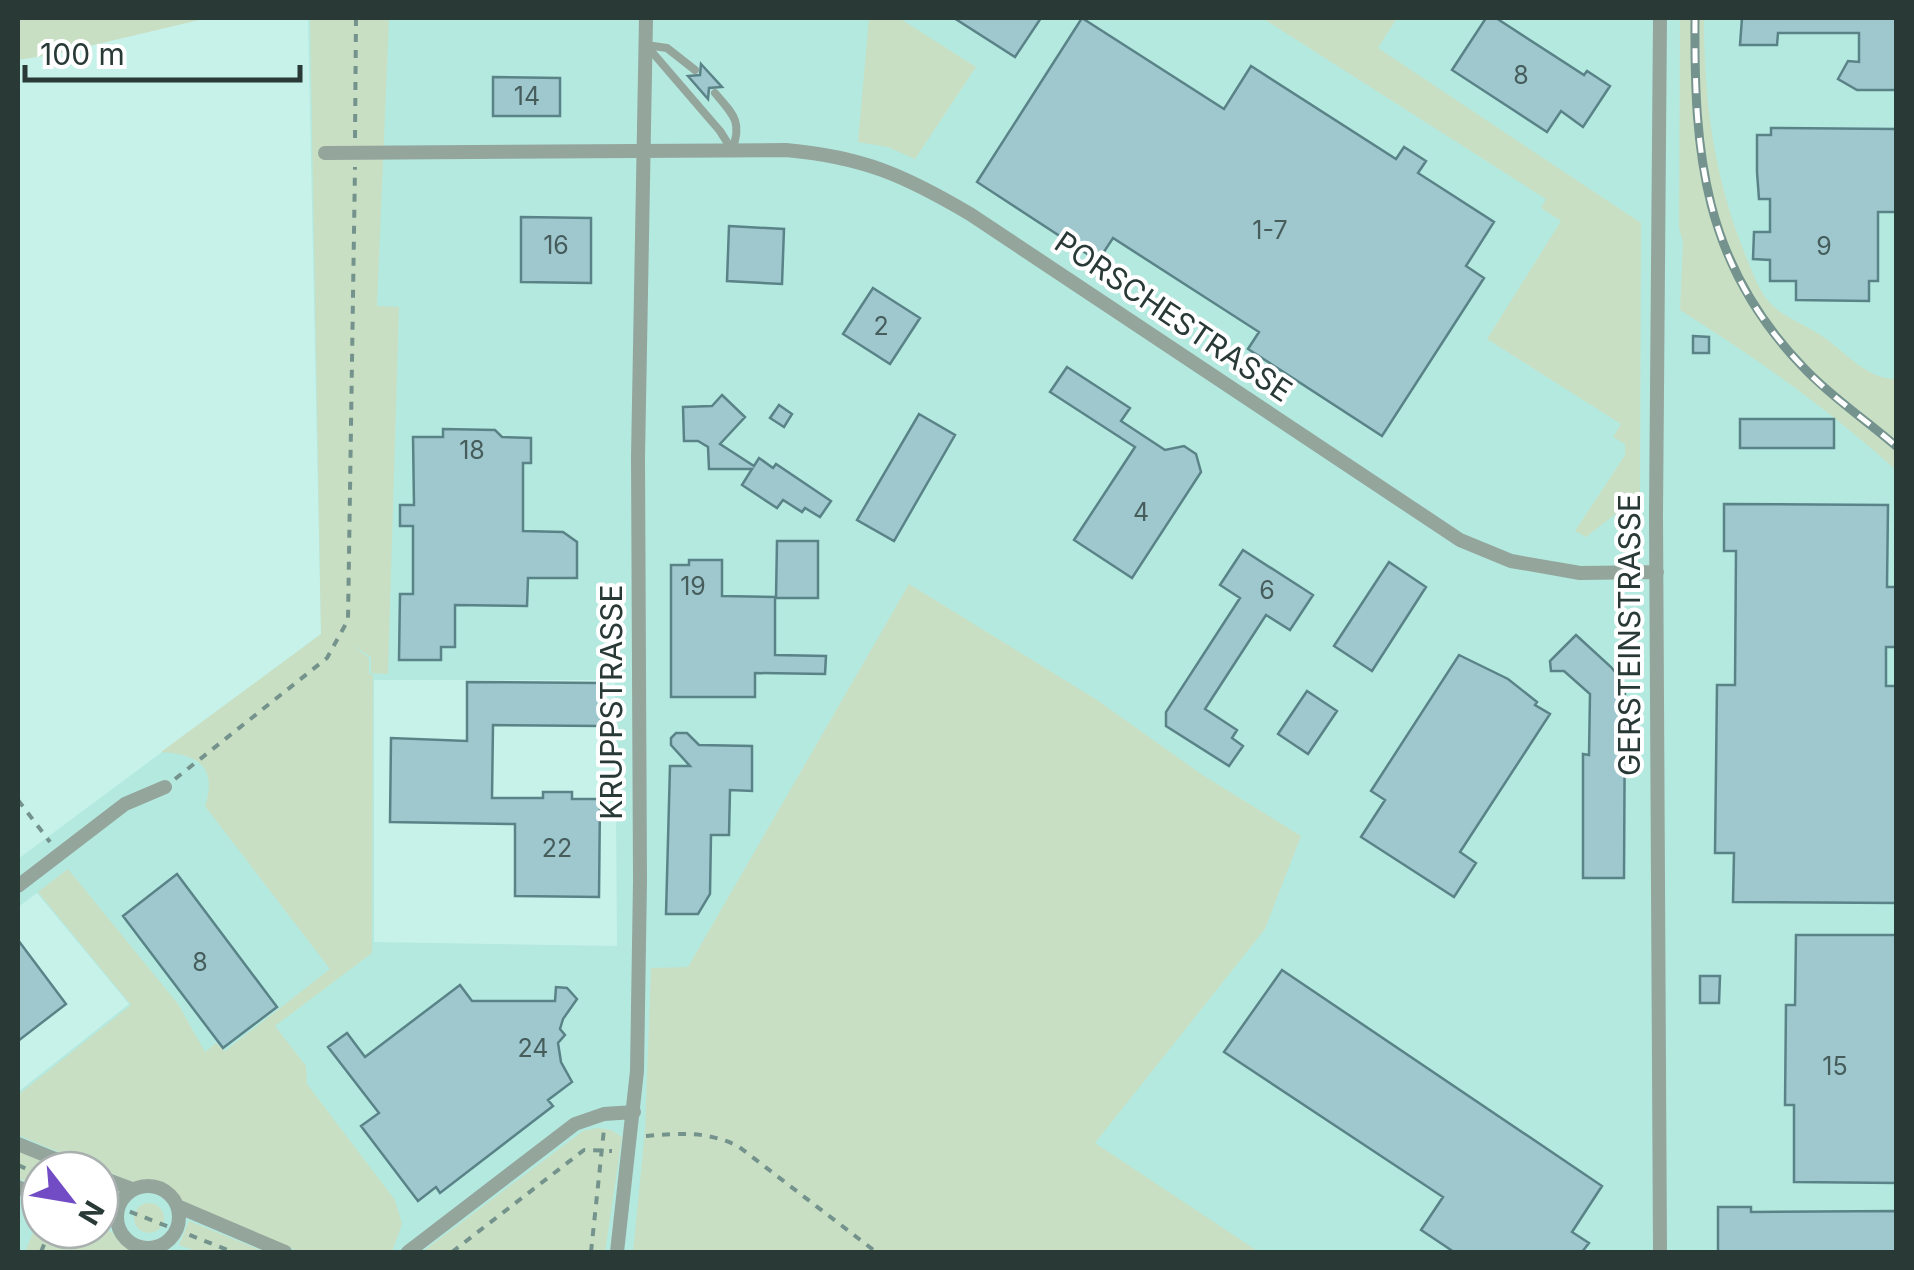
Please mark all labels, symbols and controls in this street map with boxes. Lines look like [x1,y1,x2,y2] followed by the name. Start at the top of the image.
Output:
[25,20,300,82] scale bar
[40,36,125,72] text: 100 m
[1513,60,1529,90] house number: 8
[514,81,540,111] house number: 14
[1252,215,1288,245] house number: 1-7
[1048,224,1299,409] street label: PORSCHESTRASSE
[543,230,569,260] house number: 16
[1816,231,1832,261] house number: 9
[873,311,889,341] house number: 2
[459,435,485,465] house number: 18
[1611,494,1647,776] street label: GERSTEINSTRASSE
[1133,497,1149,527] house number: 4
[680,571,706,601] house number: 19
[1259,575,1275,605] house number: 6
[593,584,629,820] street label: KRUPPSTRASSE
[542,833,572,863] house number: 22
[192,947,208,977] house number: 8
[517,1033,549,1063] house number: 24
[1822,1051,1848,1081] house number: 15
[20,1150,120,1250] north arrow
[71,1195,111,1231] text: N

